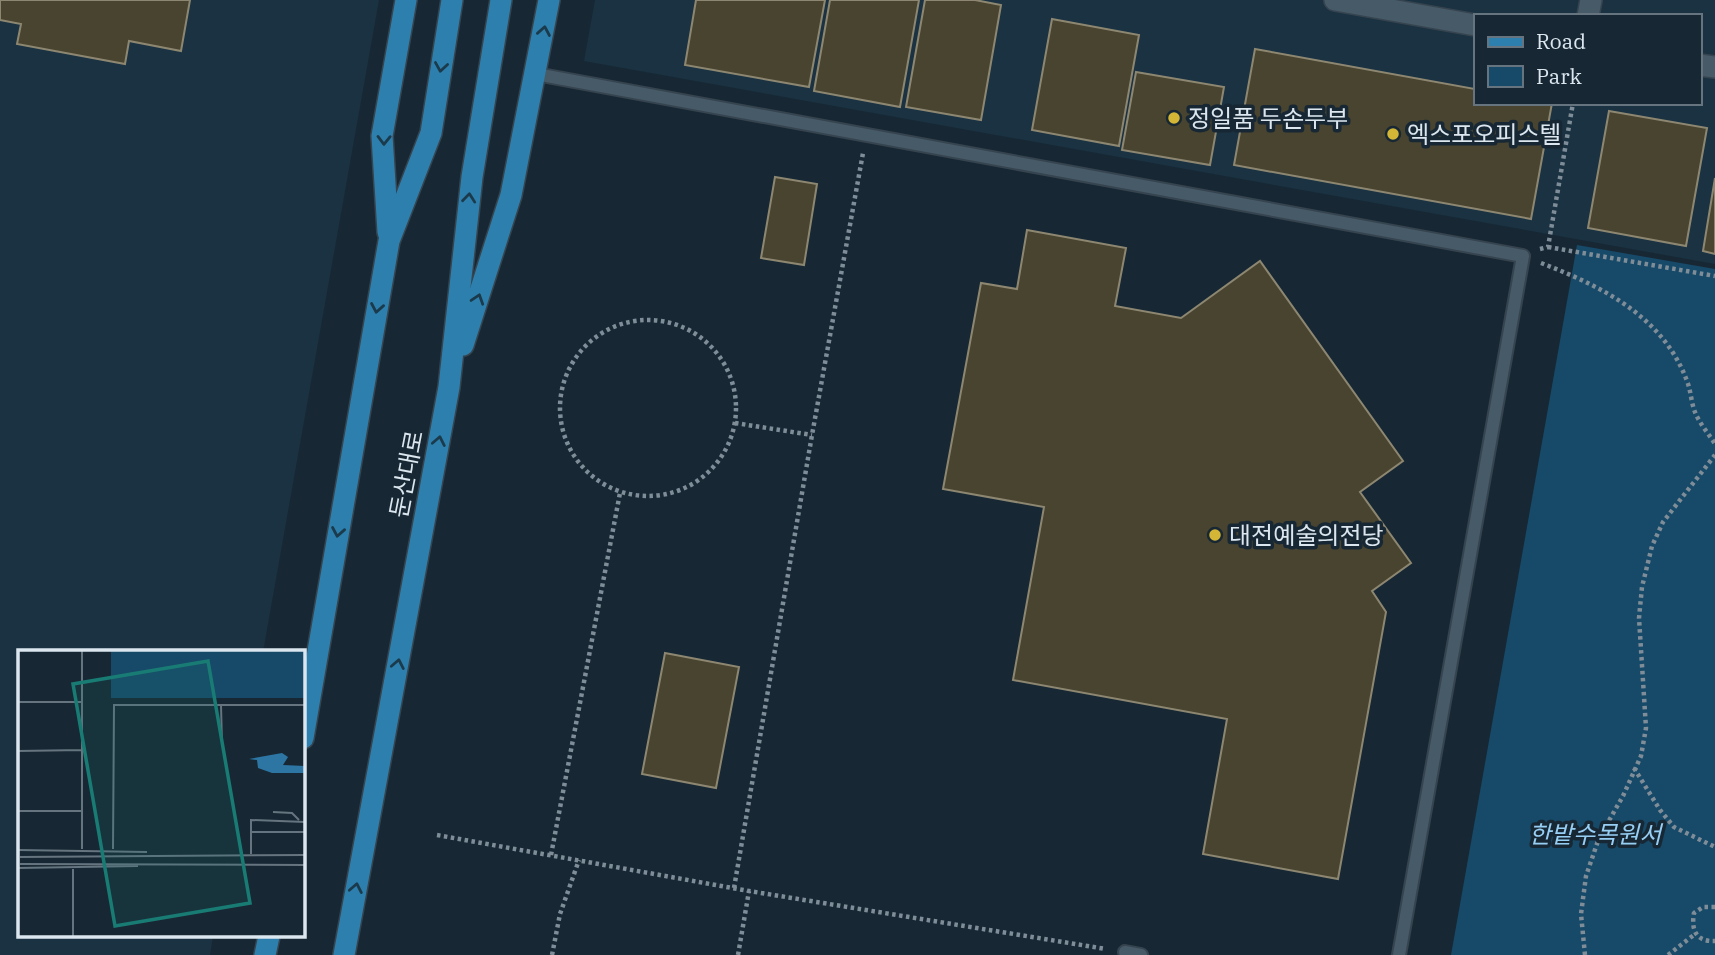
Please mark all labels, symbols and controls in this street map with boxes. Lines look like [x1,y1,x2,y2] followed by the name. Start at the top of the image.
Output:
[1474,14,1701,105] legend
[536,25,551,37] one-way arrow
[1536,27,1586,55] text: Road
[434,62,449,73] one-way arrow
[1536,62,1583,90] text: Park
[1188,102,1348,134] place label: 정일품 두손두부
[1166,110,1182,126] marker: 정일품 두손두부
[1407,118,1562,150] place label: 엑스포오피스텔
[1385,126,1401,142] marker: 엑스포오피스텔
[376,135,391,146] one-way arrow
[462,192,477,204] one-way arrow
[469,294,484,306] one-way arrow
[370,302,385,314] one-way arrow
[382,428,430,520] street label: 둔산대로
[431,435,446,446] one-way arrow
[1229,519,1384,551] place label: 대전예술의전당
[331,526,346,538] one-way arrow
[1207,527,1223,543] marker: 대전예술의전당
[18,650,304,937] inset map
[389,658,404,670] one-way arrow
[1529,818,1664,850] park label: 한밭수목원서
[348,882,363,894] one-way arrow

